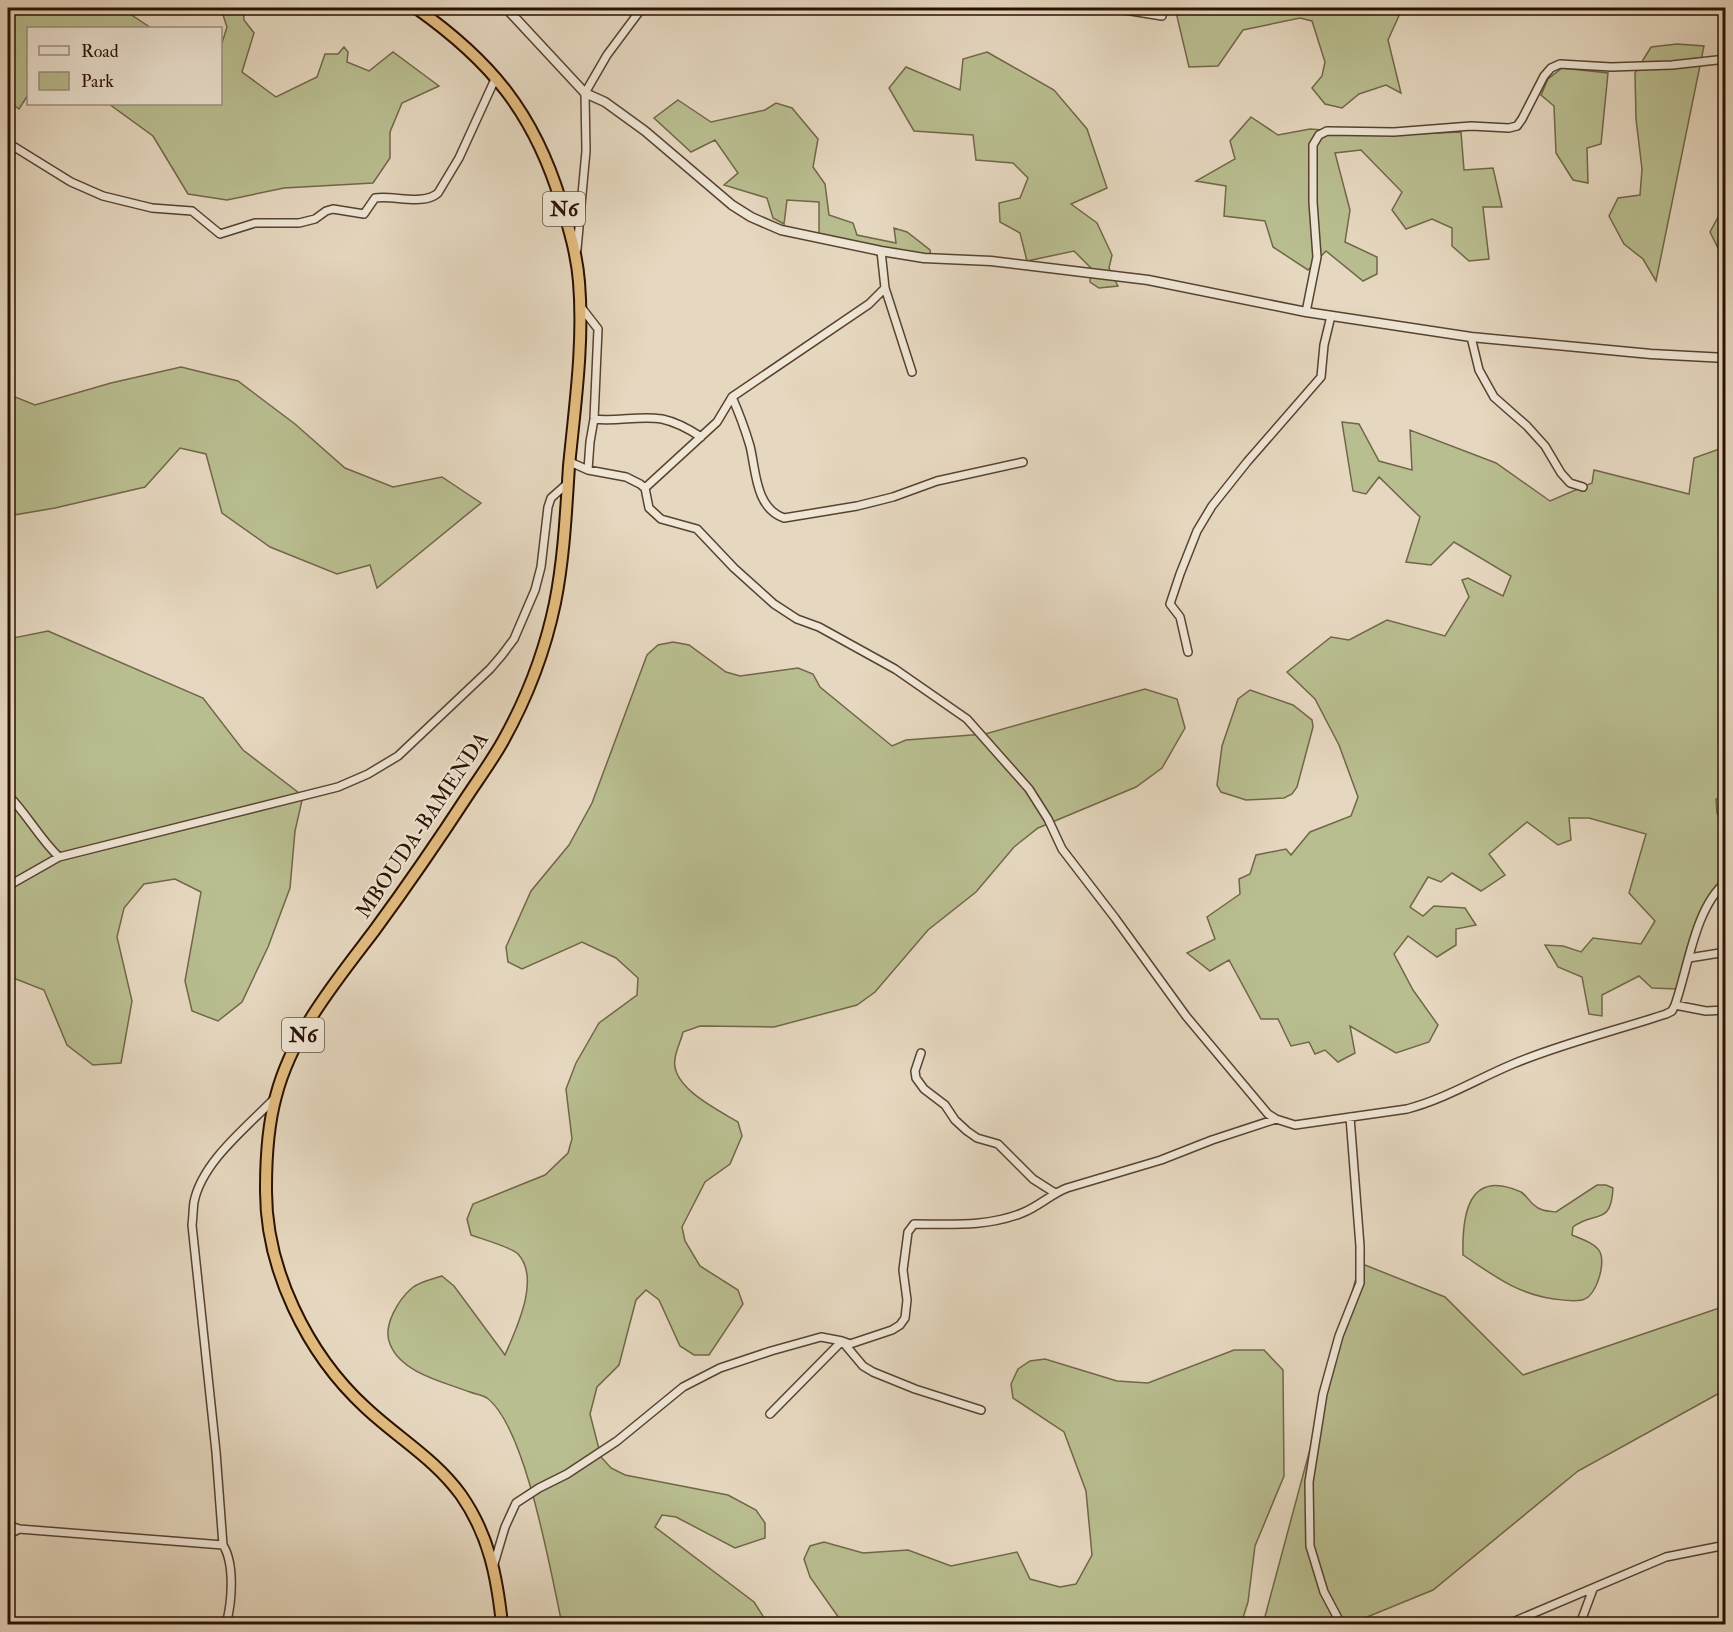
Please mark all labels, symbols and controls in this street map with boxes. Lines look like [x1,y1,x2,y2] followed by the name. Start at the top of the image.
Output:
[27,27,222,105] legend
[81,40,119,63] text: Road
[81,70,114,93] text: Park
[543,192,585,226] road number: N6
[350,727,495,924] street label: MBOUDA-BAMENDA
[282,1018,324,1052] road number: N6

